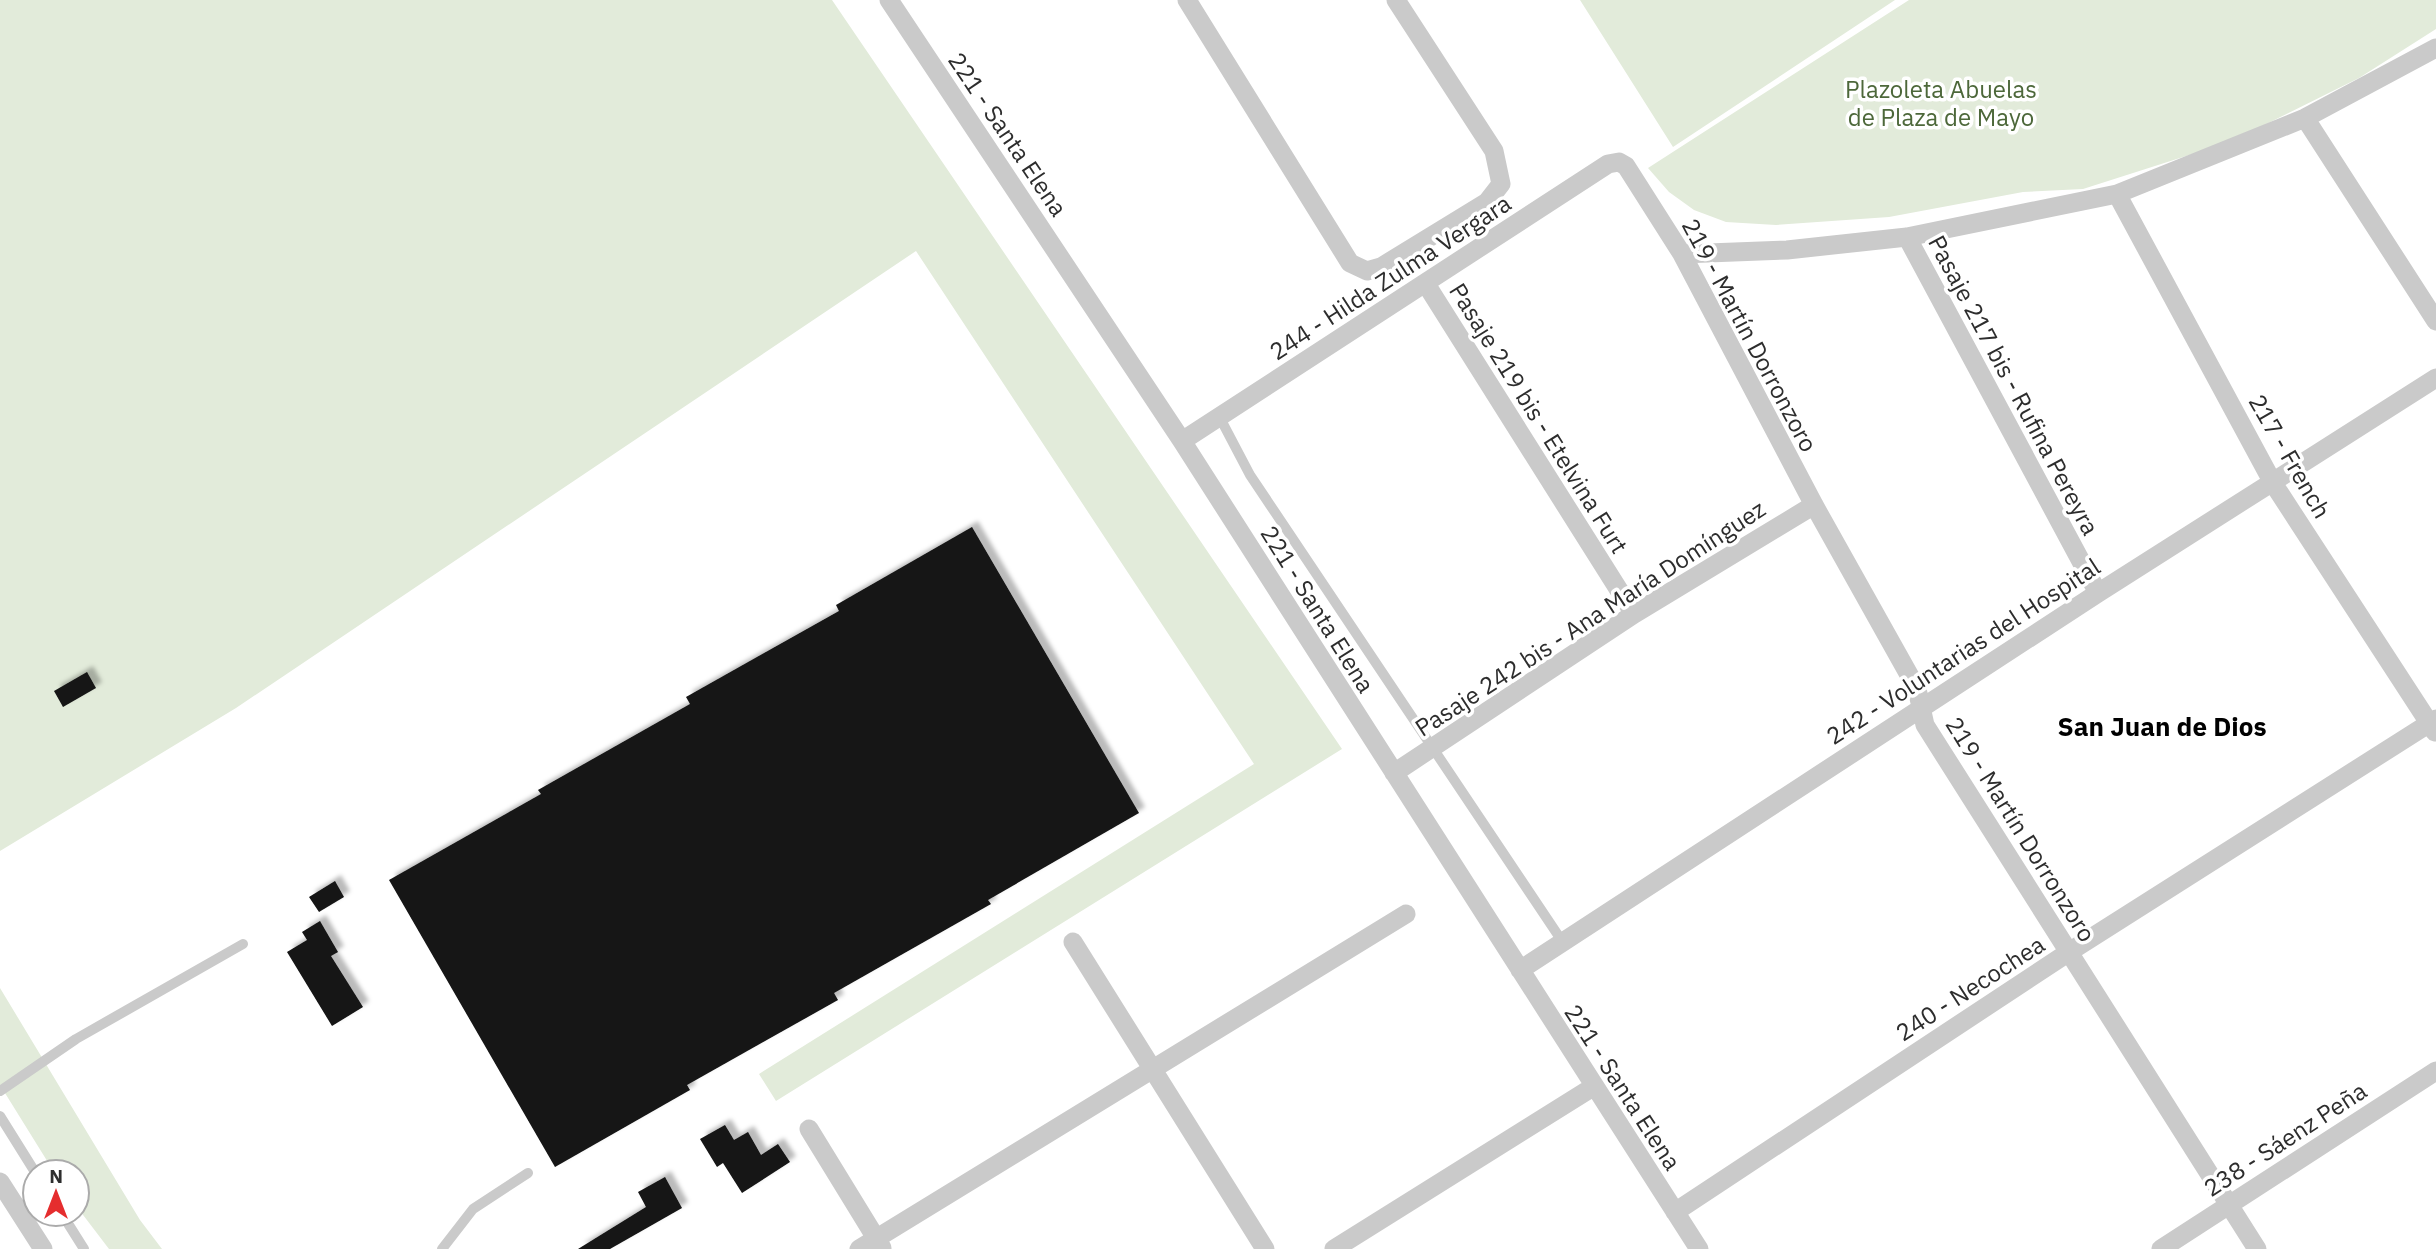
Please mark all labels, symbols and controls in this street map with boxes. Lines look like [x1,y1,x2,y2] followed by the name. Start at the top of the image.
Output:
[941,46,1075,222] street label: 221 - Santa Elena
[1845,73,2037,133] park label: Plazoleta Abuelas de Plaza de Mayo
[1263,187,1517,367] street label: 244 - Hilda Zulma Vergara
[1675,213,1825,457] street label: 219 - Martín Dorronzoro
[1921,230,2107,541] street label: Pasaje 217 bis - Rufina Pereyra
[1442,277,1636,559] street label: Pasaje 219 bis - Etelvina Furt
[2242,388,2338,524] street label: 217 - French
[1409,493,1771,743] street label: Pasaje 242 bis - Ana María Domínguez
[1254,519,1382,699] street label: 221 - Santa Elena
[1820,550,2106,752] street label: 242 - Voluntarias del Hospital
[2058,709,2267,743] district label: San Juan de Dios
[1939,710,2103,948] street label: 219 - Martín Dorronzoro
[1889,928,2051,1048] street label: 240 - Necochea
[1557,998,1689,1176] street label: 221 - Santa Elena
[2197,1074,2373,1204] street label: 238 - Sáenz Peña
[21,1158,91,1228] north arrow
[49,1164,63,1188] text: N

